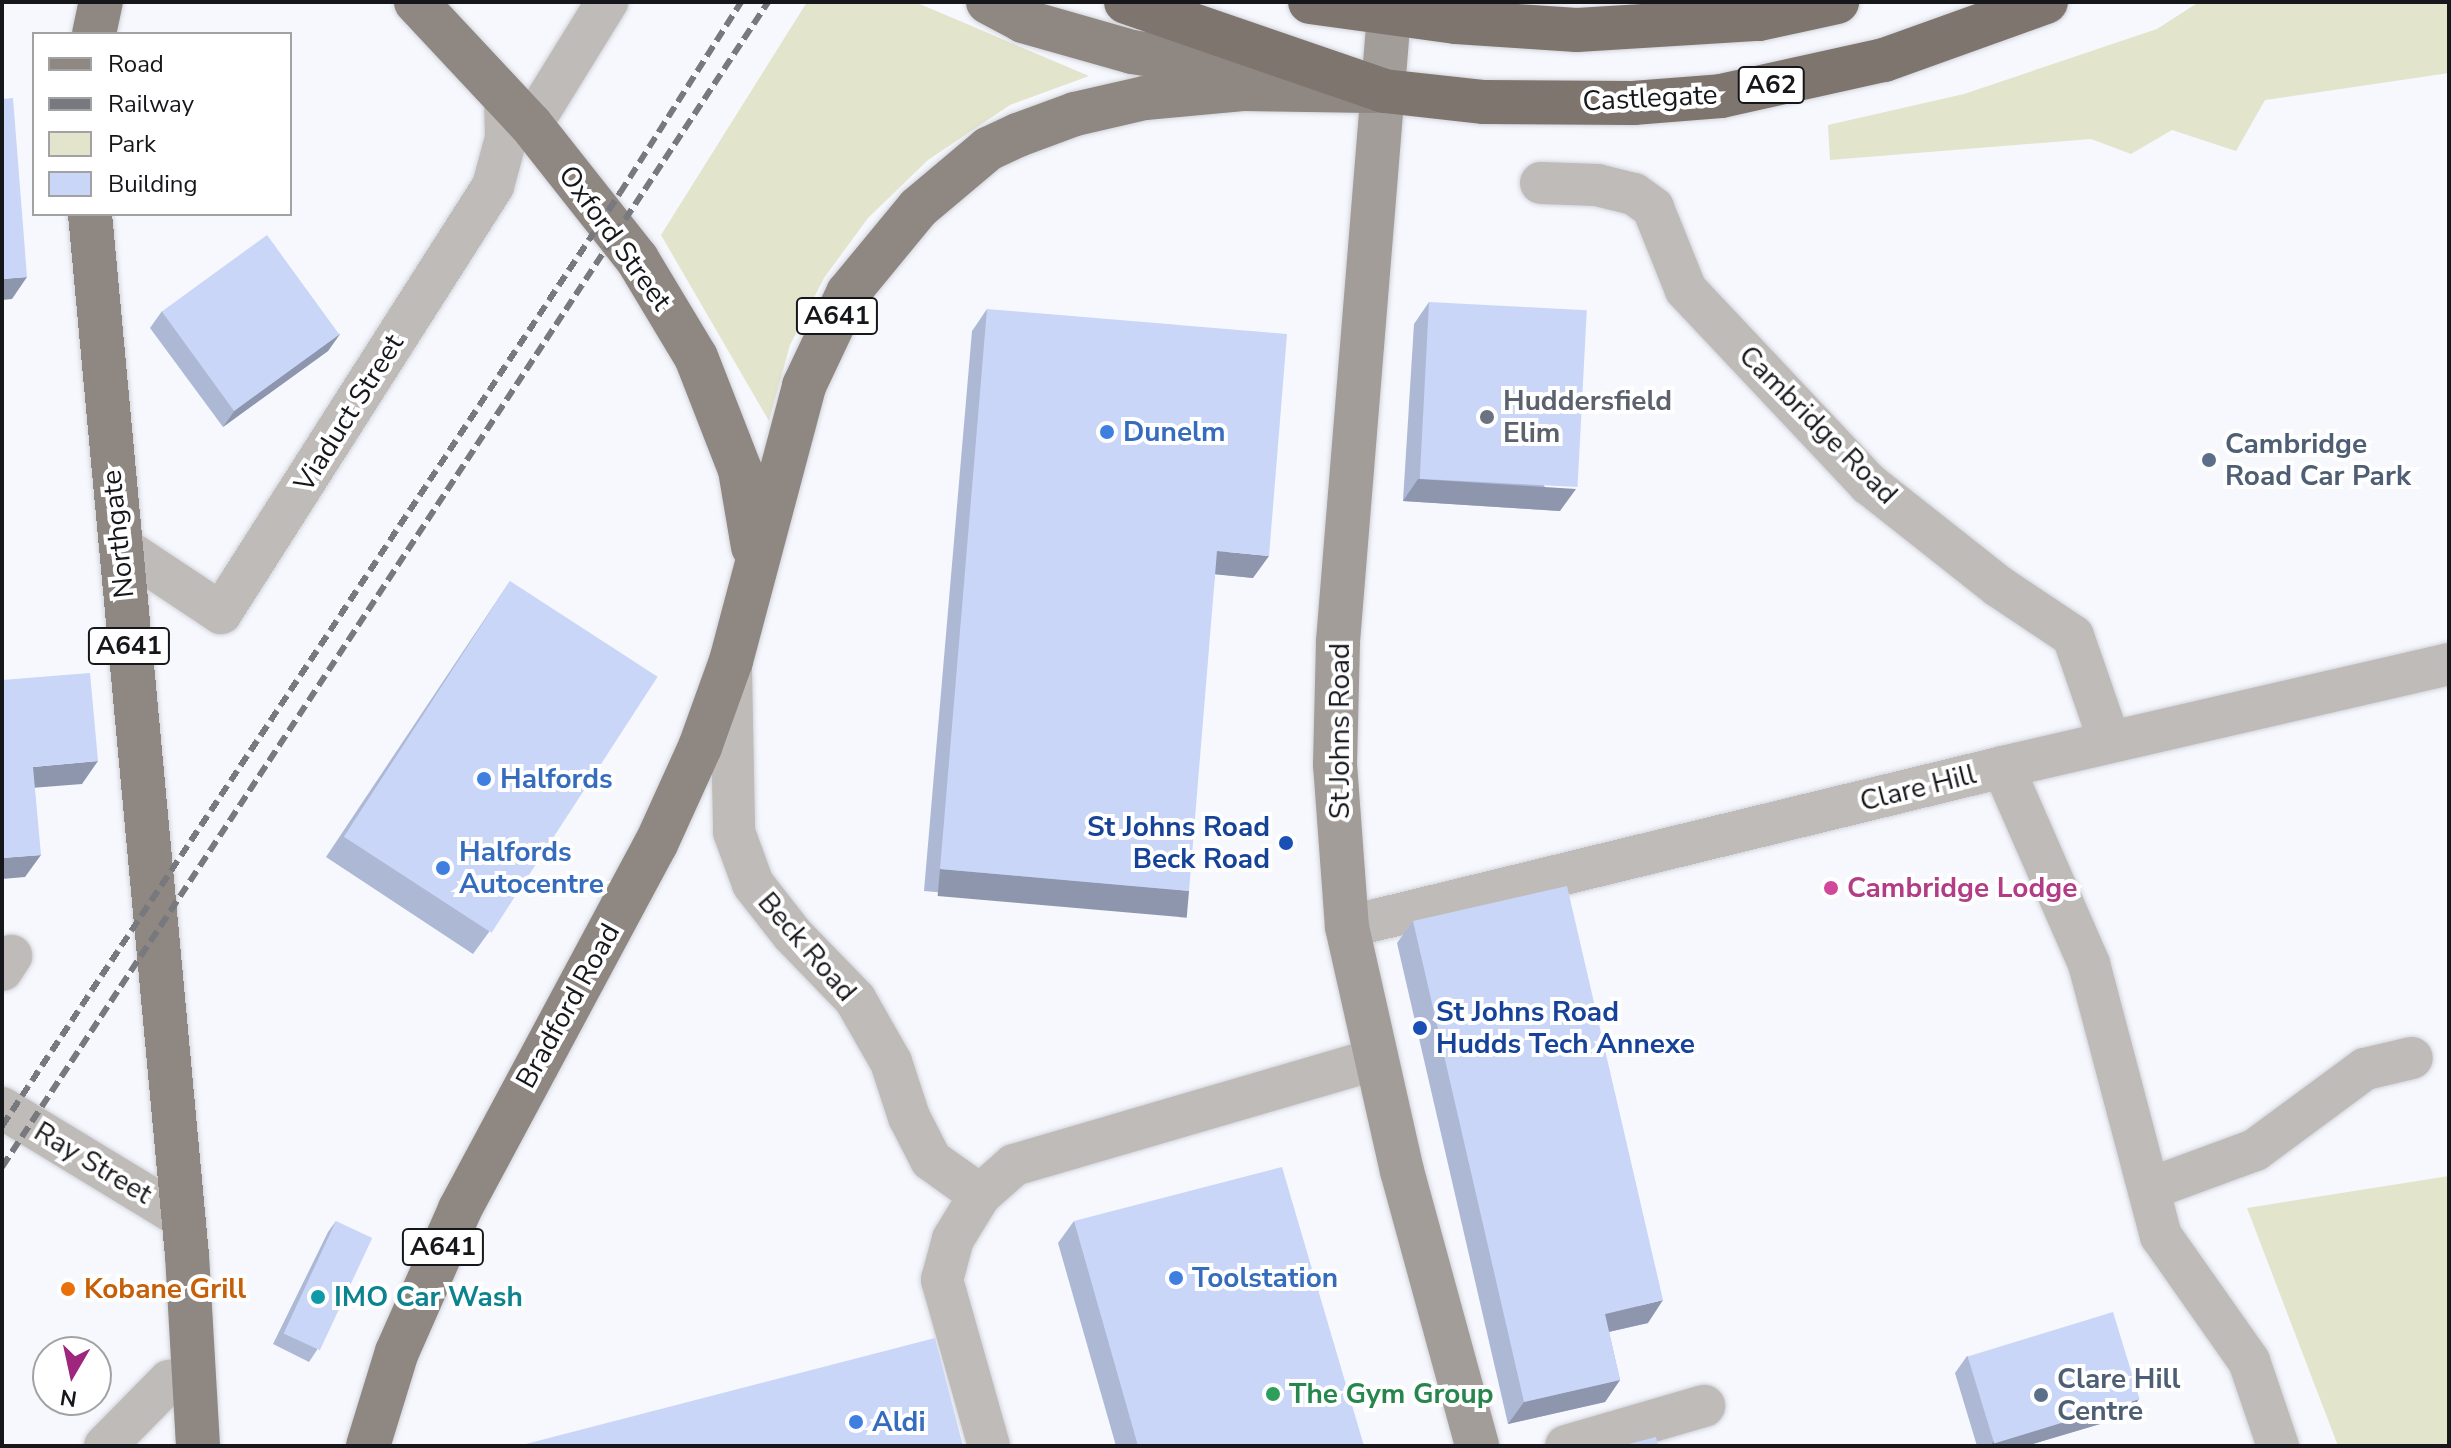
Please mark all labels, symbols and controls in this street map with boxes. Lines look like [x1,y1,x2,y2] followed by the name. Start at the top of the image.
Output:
[32,32,292,216] legend
[108,48,164,80] text: Road
[1737,63,1805,107] road number: A62
[1582,78,1718,118] street label: Castlegate
[108,88,194,120] text: Railway
[108,128,156,160] text: Park
[551,159,679,317] street label: Oxford Street
[108,168,198,200] text: Building
[795,294,879,338] road number: A641
[287,328,411,498] street label: Viaduct Street
[1732,339,1904,511] street label: Cambridge Road
[1503,384,1672,450] place label: Huddersfield Elim
[1478,408,1496,426] marker: Huddersfield Elim
[1123,415,1226,449] place label: Dunelm
[1098,423,1116,441] marker: Dunelm
[2225,427,2411,493] place label: Cambridge Road Car Park
[2200,451,2218,469] marker: Cambridge Road Car Park
[95,468,141,600] street label: Northgate
[87,624,171,668] road number: A641
[1323,643,1357,819] street label: St Johns Road
[1857,757,1979,819] street label: Clare Hill
[500,762,613,796] place label: Halfords
[475,770,493,788] marker: Halfords
[1087,810,1270,876] place label: St Johns Road Beck Road
[1277,834,1295,852] marker: St Johns Road Beck Road
[459,835,604,901] place label: Halfords Autocentre
[434,859,452,877] marker: Halfords Autocentre
[1847,871,2077,905] place label: Cambridge Lodge
[1822,879,1840,897] marker: Cambridge Lodge
[751,886,863,1008] street label: Beck Road
[509,918,627,1094] street label: Bradford Road
[1436,995,1695,1061] place label: St Johns Road Hudds Tech Annexe
[1411,1019,1429,1037] marker: St Johns Road Hudds Tech Annexe
[28,1115,158,1211] street label: Ray Street
[401,1225,485,1269] road number: A641
[1192,1261,1338,1295] place label: Toolstation
[1167,1269,1185,1287] marker: Toolstation
[84,1272,246,1306] place label: Kobane Grill
[59,1280,77,1298] marker: Kobane Grill
[334,1280,523,1314] place label: IMO Car Wash
[309,1288,327,1306] marker: IMO Car Wash
[32,1336,112,1416] north arrow
[2057,1362,2180,1428] place label: Clare Hill Centre
[1289,1377,1493,1411] place label: The Gym Group
[58,1382,79,1414] text: N
[1264,1385,1282,1403] marker: The Gym Group
[2032,1386,2050,1404] marker: Clare Hill Centre
[872,1405,926,1439] place label: Aldi
[847,1413,865,1431] marker: Aldi

